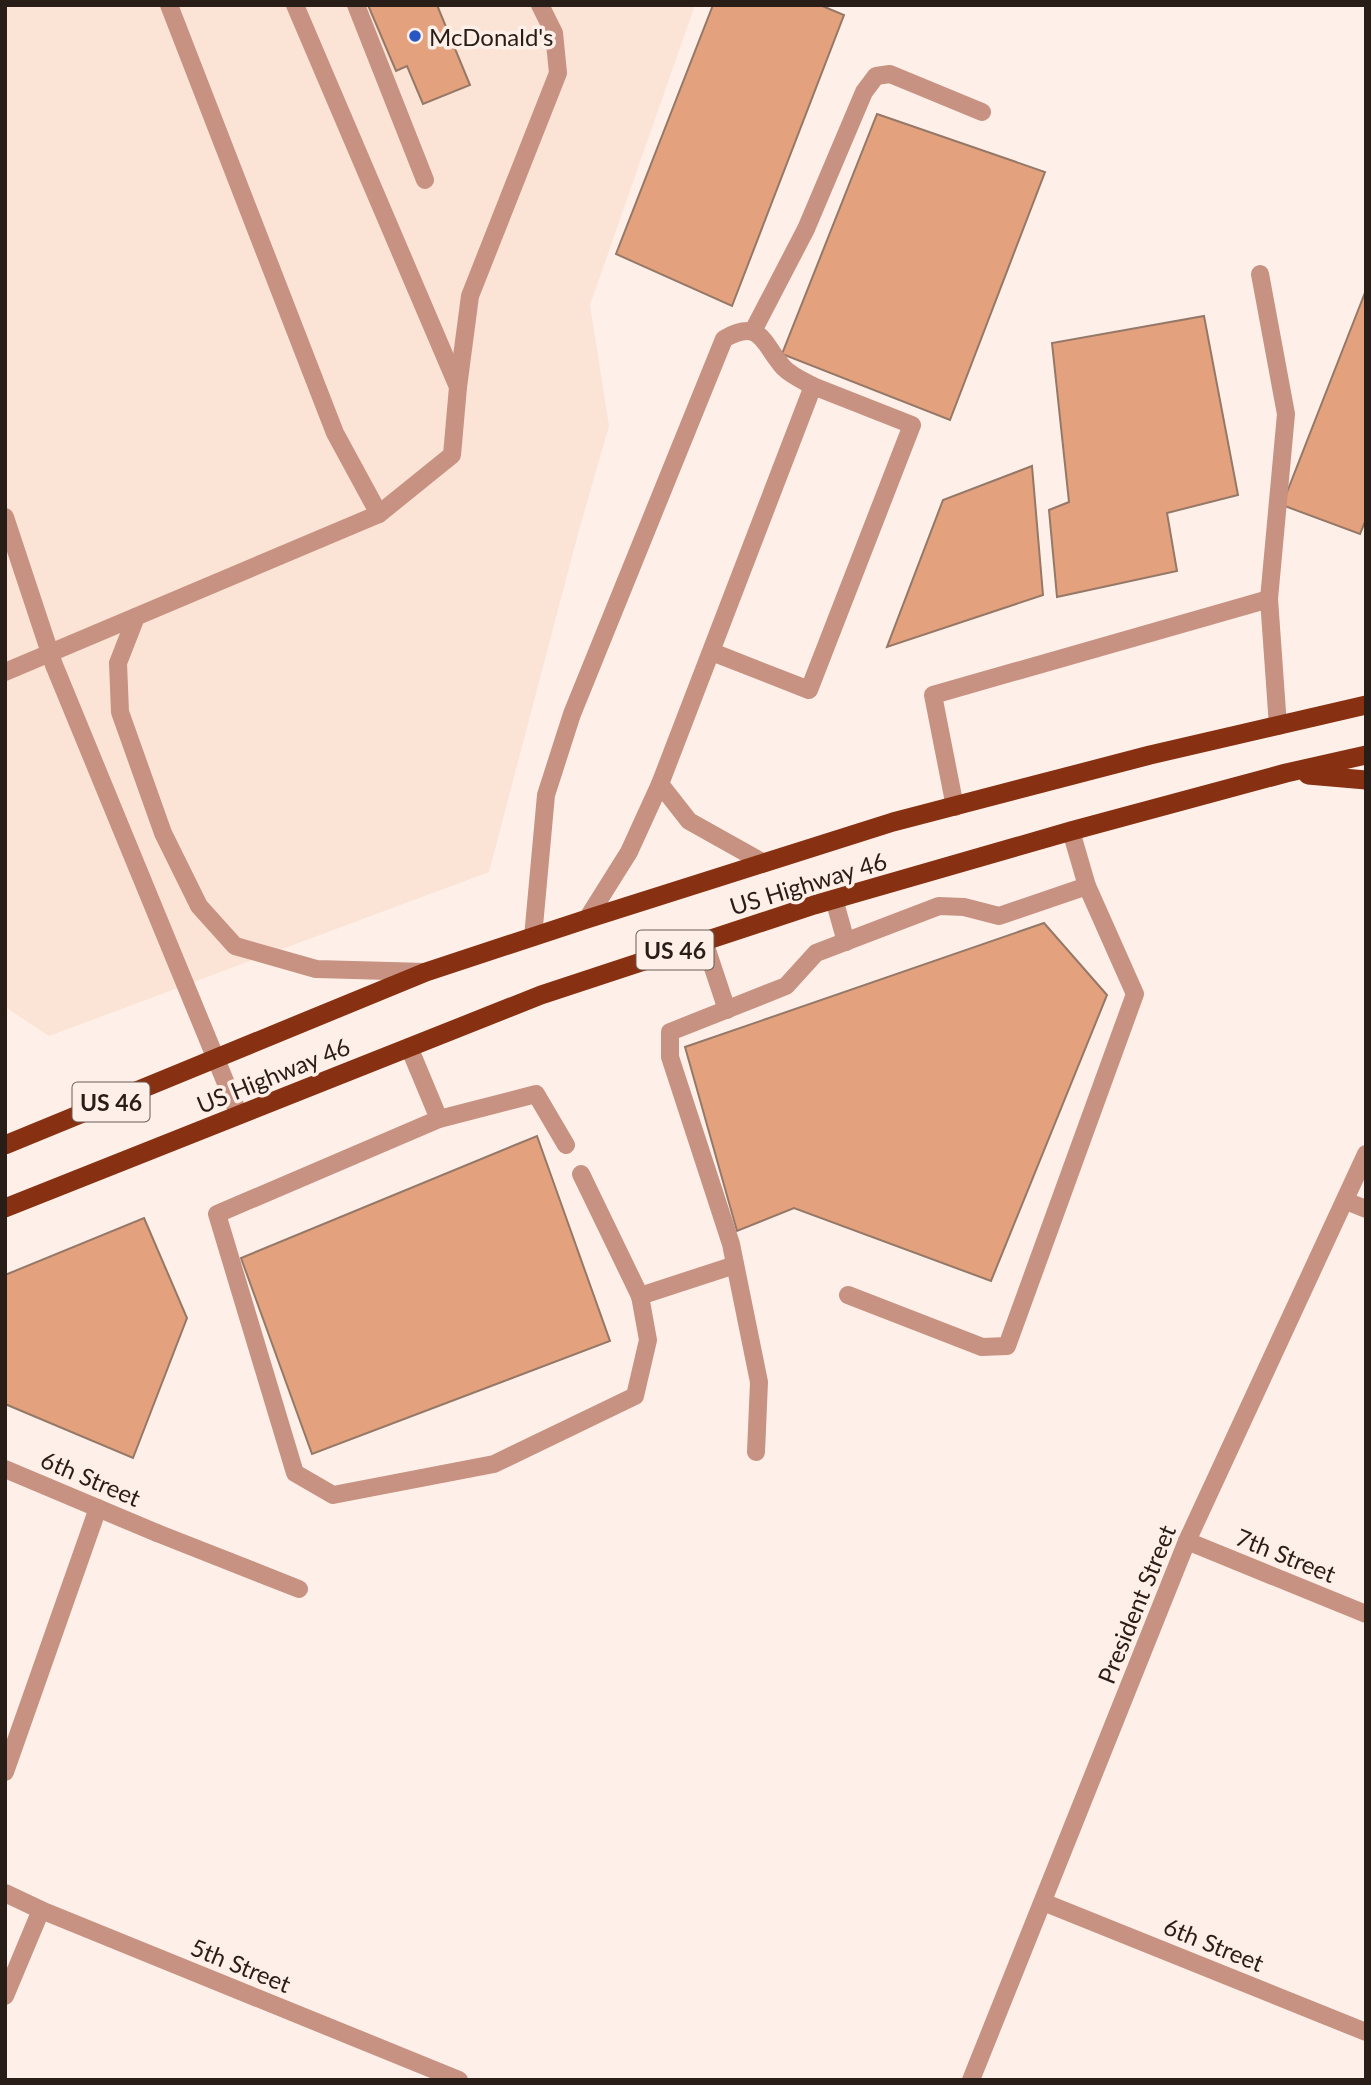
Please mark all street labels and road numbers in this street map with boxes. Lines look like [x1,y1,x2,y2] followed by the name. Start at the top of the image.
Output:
[726,845,890,921] street label: US Highway 46
[636,931,714,970] road number: US 46
[192,1031,354,1119] street label: US Highway 46
[72,1082,150,1121] road number: US 46
[37,1444,145,1512] street label: 6th Street
[1091,1520,1181,1688] street label: President Street
[1232,1522,1341,1588] street label: 7th Street
[1160,1911,1269,1977] street label: 6th Street
[187,1932,296,1998] street label: 5th Street

